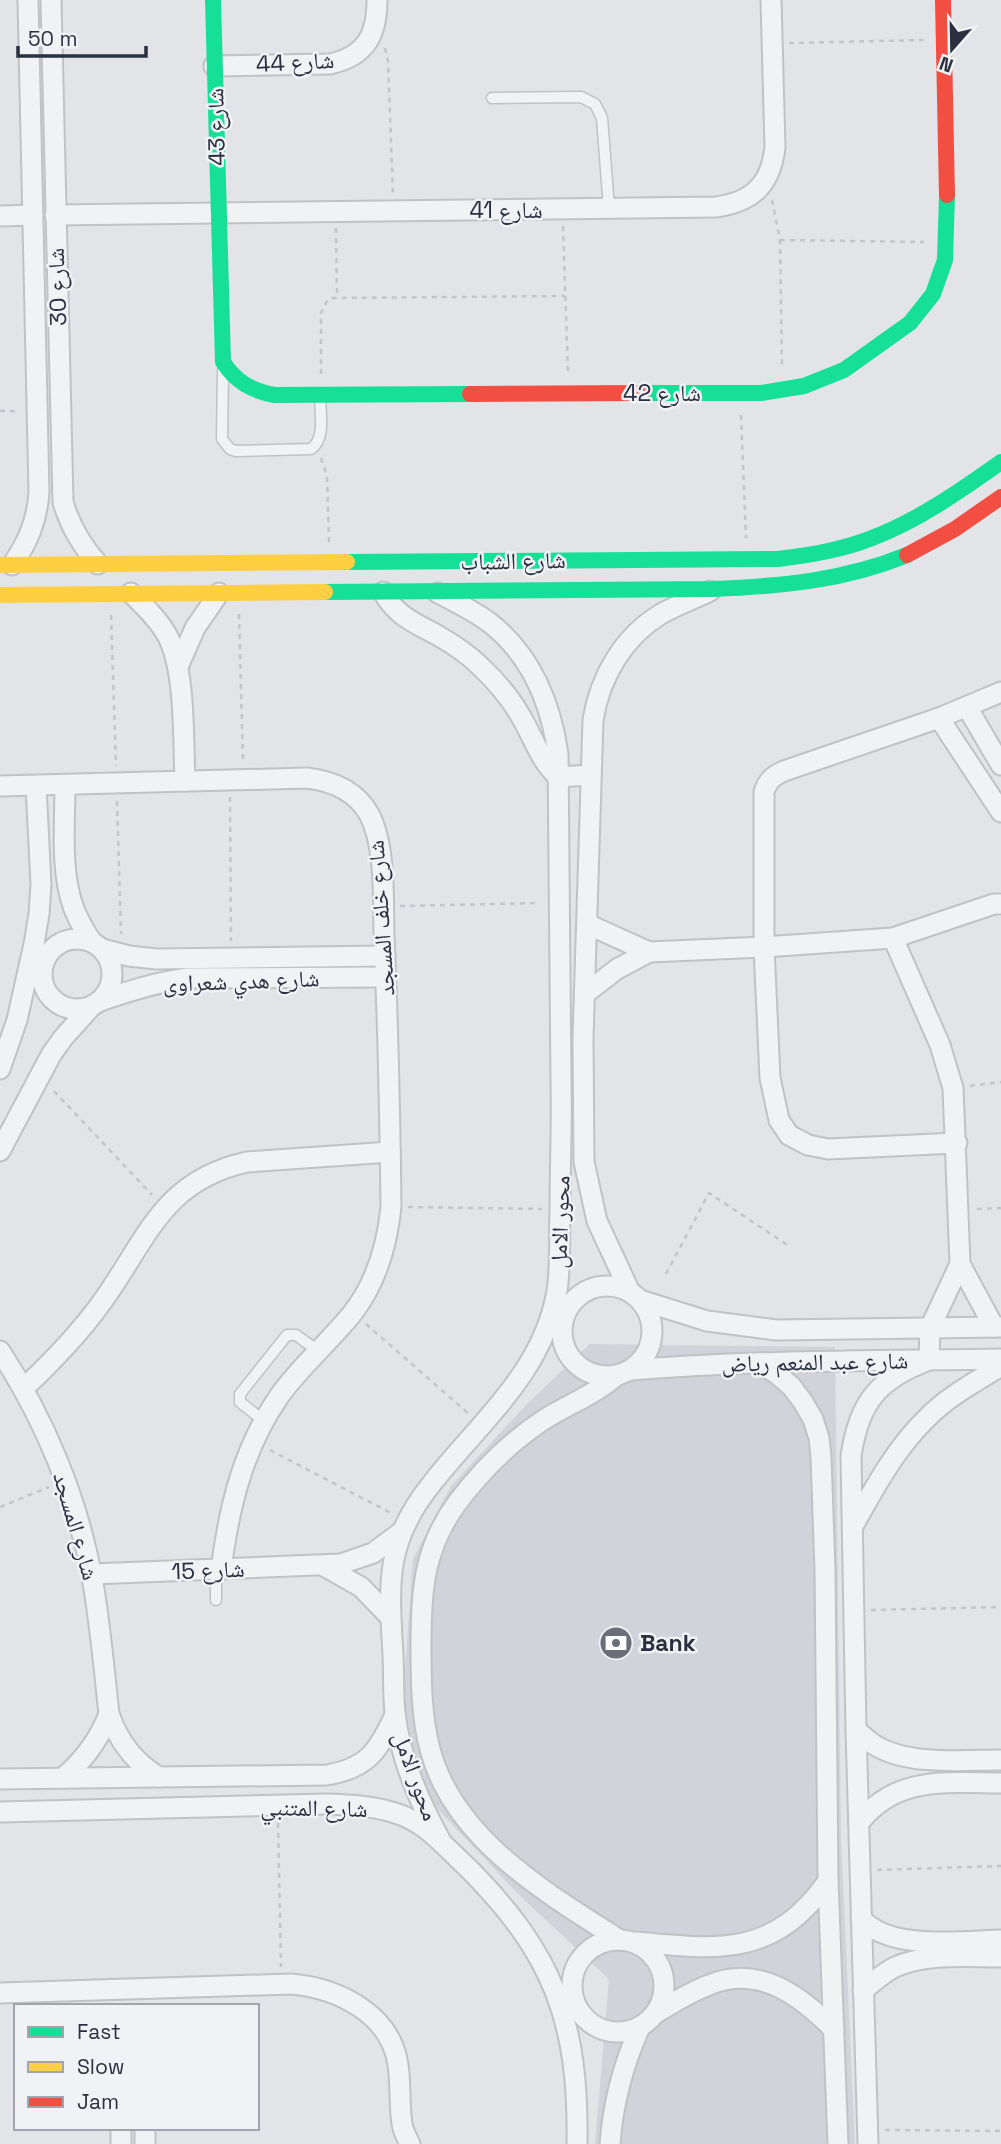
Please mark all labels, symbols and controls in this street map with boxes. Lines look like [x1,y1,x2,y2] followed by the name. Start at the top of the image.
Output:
[18,14,145,58] scale bar
[917,14,987,84] north arrow
[28,25,78,52] text: 50 m
[255,45,335,79] street label: شارع 44
[936,51,957,78] text: N
[200,88,232,166] street label: شارع 43
[469,195,543,225] street label: شارع 41
[41,247,73,327] street label: شارع 30
[623,378,701,408] street label: شارع 42
[460,545,566,577] street label: شارع الشباب
[361,839,401,997] street label: شارع خلف المسجد
[162,963,320,1003] street label: شارع هدي شعراوى
[543,1175,577,1269] street label: محور الامل
[721,1345,909,1380] street label: شارع عبد المنعم رياض
[46,1469,106,1583] street label: شارع المسجد
[171,1554,245,1586] street label: شارع 15
[597,1624,635,1662] bank icon: Bank
[640,1628,696,1658] place label: Bank
[386,1727,446,1825] street label: محور الامل
[260,1792,368,1828] street label: شارع المتنبي
[14,2004,259,2130] legend
[77,2018,121,2045] text: Fast
[77,2053,125,2080] text: Slow
[77,2088,119,2115] text: Jam

